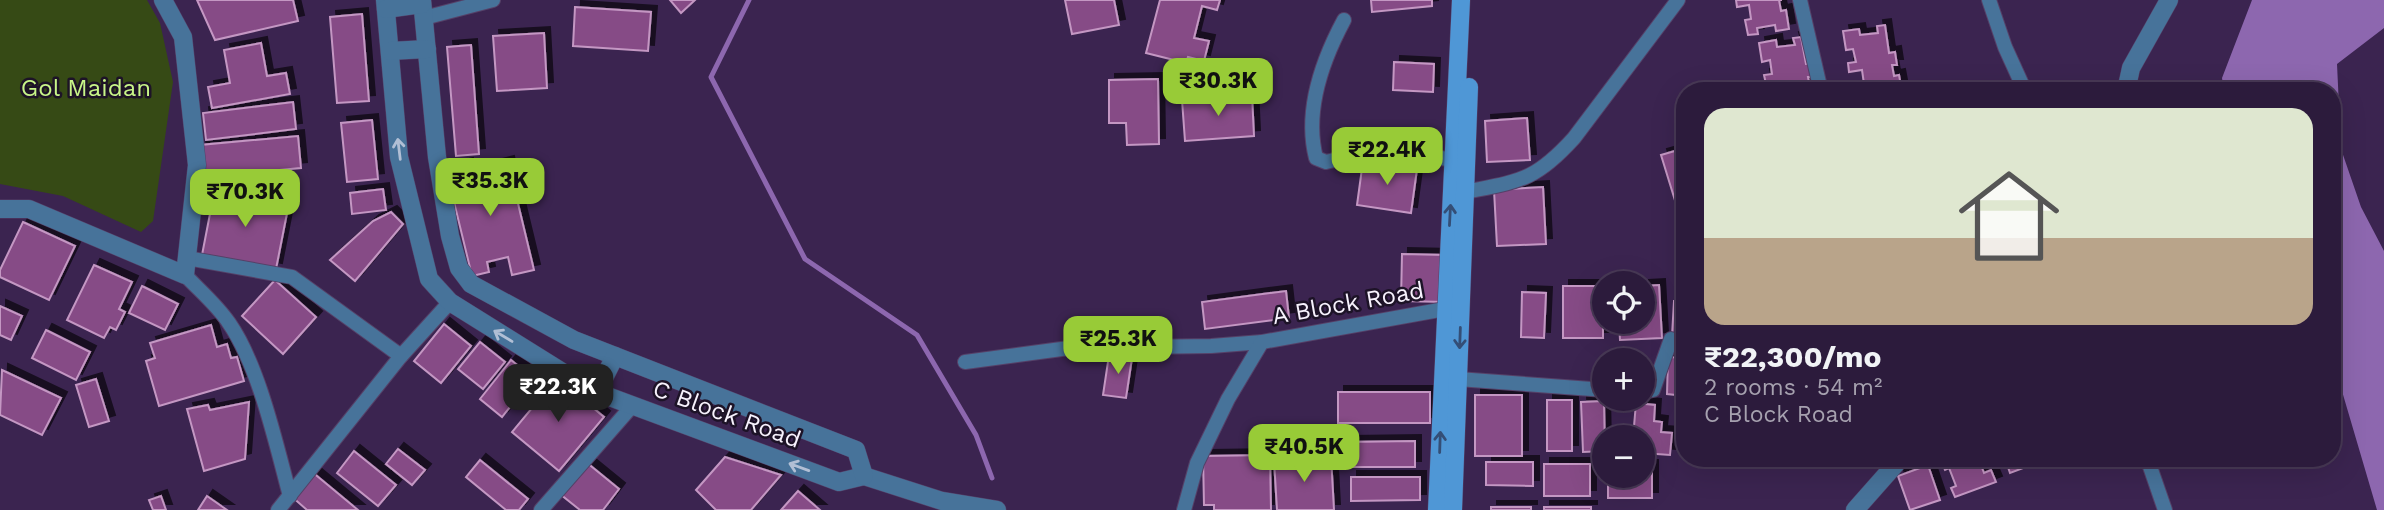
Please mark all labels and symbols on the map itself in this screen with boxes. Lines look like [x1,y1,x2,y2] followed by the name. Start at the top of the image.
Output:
[1161,58,1275,118] pin: ₹30.3K
[21,74,151,102] park label: Gol Maidan
[1330,128,1444,187] pin: ₹22.4K
[392,138,405,161] one-way arrow
[433,158,547,218] pin: ₹35.3K
[188,170,302,229] pin: ₹70.3K
[1443,203,1456,226] one-way arrow
[1270,276,1426,330] street label: A Block Road
[1061,316,1175,376] pin: ₹25.3K
[1453,326,1466,349] one-way arrow
[493,328,513,342] one-way arrow
[501,364,615,424] pin: ₹22.3K
[649,374,805,454] street label: C Block Road
[1247,424,1361,484] pin: ₹40.5K
[1433,431,1446,454] one-way arrow
[789,459,811,472] one-way arrow

